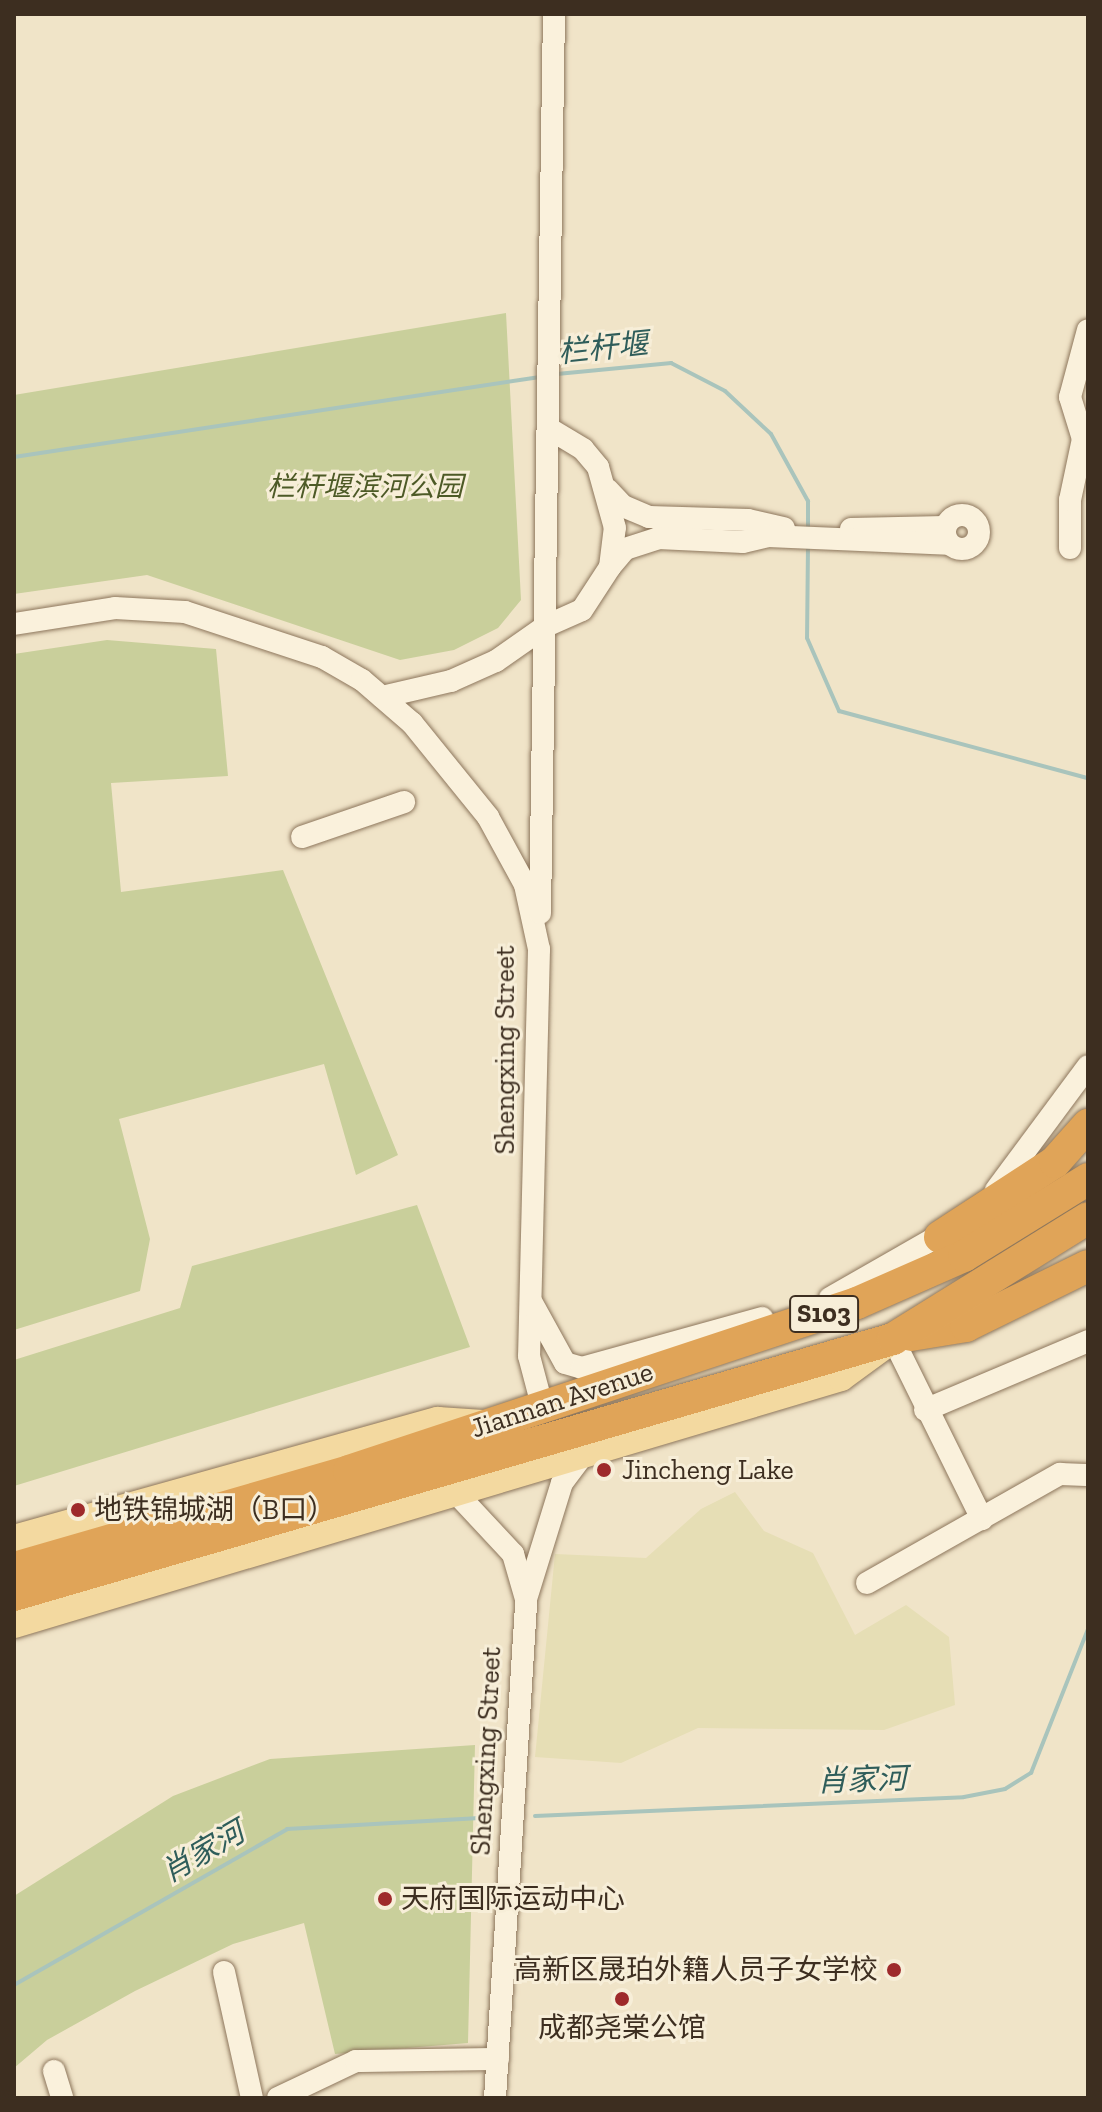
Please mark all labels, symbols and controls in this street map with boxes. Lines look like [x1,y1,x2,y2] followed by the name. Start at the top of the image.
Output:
[556,325,650,371] water label: 栏杆堰
[267,470,463,504] park label: 栏杆堰滨河公园
[488,946,522,1154] street label: Shengxing Street
[788,1292,860,1336] road number: S103
[466,1355,658,1445] street label: Jiannan Avenue
[622,1453,794,1487] place label: Jincheng Lake
[593,1459,615,1481] marker: Jincheng Lake
[94,1493,335,1527] place label: 地铁锦城湖（B口）
[69,1501,87,1519] marker: 地铁锦城湖（B口）
[464,1646,508,1856] street label: Shengxing Street
[816,1760,908,1800] water label: 肖家河
[155,1814,251,1890] water label: 肖家河
[401,1882,625,1916] place label: 天府国际运动中心
[376,1890,394,1908] marker: 天府国际运动中心
[514,1953,878,1987] place label: 高新区晟珀外籍人员子女学校
[885,1961,903,1979] marker: 高新区晟珀外籍人员子女学校
[613,1990,631,2008] marker: 成都尧棠公馆
[538,2011,706,2045] place label: 成都尧棠公馆

